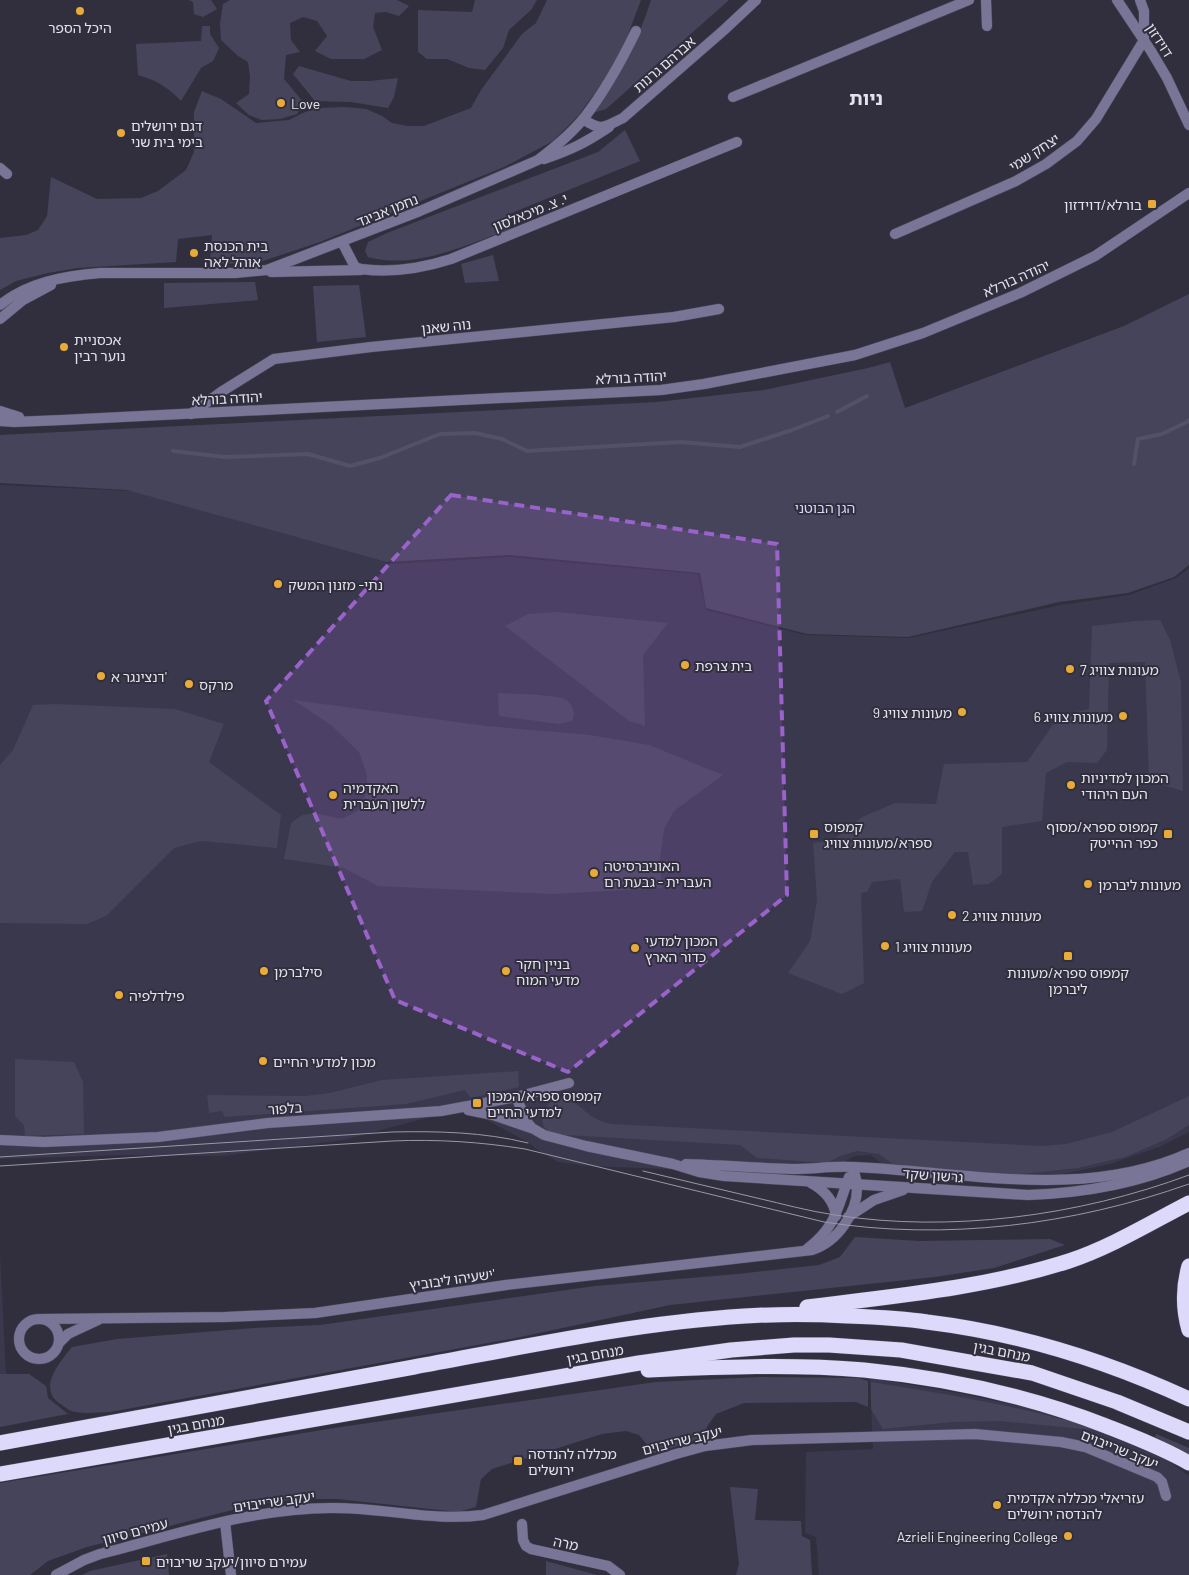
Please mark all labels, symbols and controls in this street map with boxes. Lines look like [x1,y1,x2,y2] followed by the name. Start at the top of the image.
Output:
[74,5,86,17] marker: היכל הספר
[48,19,112,36] place label: היכל הספר
[1143,20,1177,60] street label: דוידזון
[629,32,699,96] street label: אברהם גרנות
[849,86,883,109] district label: ניות
[291,95,320,112] place label: Love
[275,97,287,109] marker: Love
[131,117,203,150] place label: דגם ירושלים בימי בית שני
[115,127,127,139] marker: דגם ירושלים בימי בית שני
[1006,130,1062,174] street label: יצחק שמי
[490,189,570,235] street label: י. צ. מיכאלסון
[354,190,420,230] street label: נחמן אביגד
[1064,196,1142,213] place label: בורלא/דוידזון
[1146,198,1158,210] marker: בורלא/דוידזון
[204,237,268,270] place label: בית הכנסת אוהל לאה
[188,247,200,259] marker: בית הכנסת אוהל לאה
[980,256,1052,300] street label: יהודה בורלא
[420,315,472,337] street label: נוה שאנן
[74,331,125,364] place label: אכסניית נוער רבין
[58,341,70,353] marker: אכסניית נוער רבין
[595,367,667,387] street label: יהודה בורלא
[191,388,263,408] street label: יהודה בורלא
[795,499,855,516] park label: הגן הבוטני
[288,576,383,593] place label: נתי- מזנון המשק
[272,578,284,590] marker: נתי- מזנון המשק
[695,657,752,674] place label: בית צרפת
[679,659,691,671] marker: בית צרפת
[1080,661,1159,678] place label: מעונות צוויג 7
[1064,663,1076,675] marker: מעונות צוויג 7
[111,668,167,685] place label: דנצינגר א'
[95,670,107,682] marker: דנצינגר א'
[199,676,233,693] place label: מרקס
[183,678,195,690] marker: מרקס
[873,704,952,721] place label: מעונות צוויג 9
[956,706,968,718] marker: מעונות צוויג 9
[1034,708,1113,725] place label: מעונות צוויג 6
[1117,710,1129,722] marker: מעונות צוויג 6
[1081,769,1169,802] place label: המכון למדיניות העם היהודי
[343,779,425,812] place label: האקדמיה ללשון העברית
[1065,779,1077,791] marker: המכון למדיניות העם היהודי
[327,789,339,801] marker: האקדמיה ללשון העברית
[824,818,932,851] place label: קמפוס ספרא/מעונות צוויג
[1046,818,1158,851] place label: קמפוס ספרא/מסוף כפר ההייטק
[808,828,820,840] marker: קמפוס ספרא/מעונות צוויג
[1162,828,1174,840] marker: קמפוס ספרא/מסוף כפר ההייטק
[604,857,712,890] place label: האוניברסיטה העברית - גבעת רם
[588,867,600,879] marker: האוניברסיטה העברית - גבעת רם
[1098,876,1181,893] place label: מעונות ליברמן
[1082,878,1094,890] marker: מעונות ליברמן
[962,907,1042,924] place label: מעונות צוויג 2
[946,909,958,921] marker: מעונות צוויג 2
[645,932,718,965] place label: המכון למדעי כדור הארץ
[895,938,972,955] place label: מעונות צוויג 1
[879,940,891,952] marker: מעונות צוויג 1
[629,942,641,954] marker: המכון למדעי כדור הארץ
[1062,950,1074,962] marker: קמפוס ספרא/מעונות ליברמן
[516,955,580,988] place label: בניין חקר מדעי המוח
[274,963,323,980] place label: סילברמן
[1007,964,1129,997] place label: קמפוס ספרא/מעונות ליברמן
[258,965,270,977] marker: סילברמן
[500,965,512,977] marker: בניין חקר מדעי המוח
[129,987,185,1004] place label: פילדלפיה
[113,989,125,1001] marker: פילדלפיה
[273,1053,376,1070] place label: מכון למדעי החיים
[257,1055,269,1067] marker: מכון למדעי החיים
[487,1087,602,1120] place label: קמפוס ספרא/המכון למדעי החיים
[471,1097,483,1109] marker: קמפוס ספרא/המכון למדעי החיים
[267,1098,303,1118] street label: בלפור
[902,1164,964,1186] street label: גרשון שקד
[408,1265,496,1293] street label: ישעיהו ליבוביץ'
[972,1337,1032,1365] street label: מנחם בגין
[565,1341,625,1367] street label: מנחם בגין
[166,1411,226,1437] street label: מנחם בגין
[640,1422,724,1458] street label: יעקב שרייבוים
[1079,1426,1161,1472] street label: יעקב שרייבוים
[528,1445,617,1478] place label: מכללה להנדסה ירושלים
[512,1455,524,1467] marker: מכללה להנדסה ירושלים
[232,1487,316,1515] street label: יעקב שרייבוים
[1007,1489,1144,1522] place label: עזריאלי מכללה אקדמית להנדסה ירושלים
[991,1499,1003,1511] marker: עזריאלי מכללה אקדמית להנדסה ירושלים
[100,1514,170,1548] street label: עמירם סיוון
[897,1528,1058,1545] place label: Azrieli Engineering College
[1062,1530,1074,1542] marker: Azrieli Engineering College
[552,1532,580,1554] street label: מרה
[156,1553,307,1570] place label: עמירם סיוון/יעקב שריבוים
[140,1555,152,1567] marker: עמירם סיוון/יעקב שריבוים

